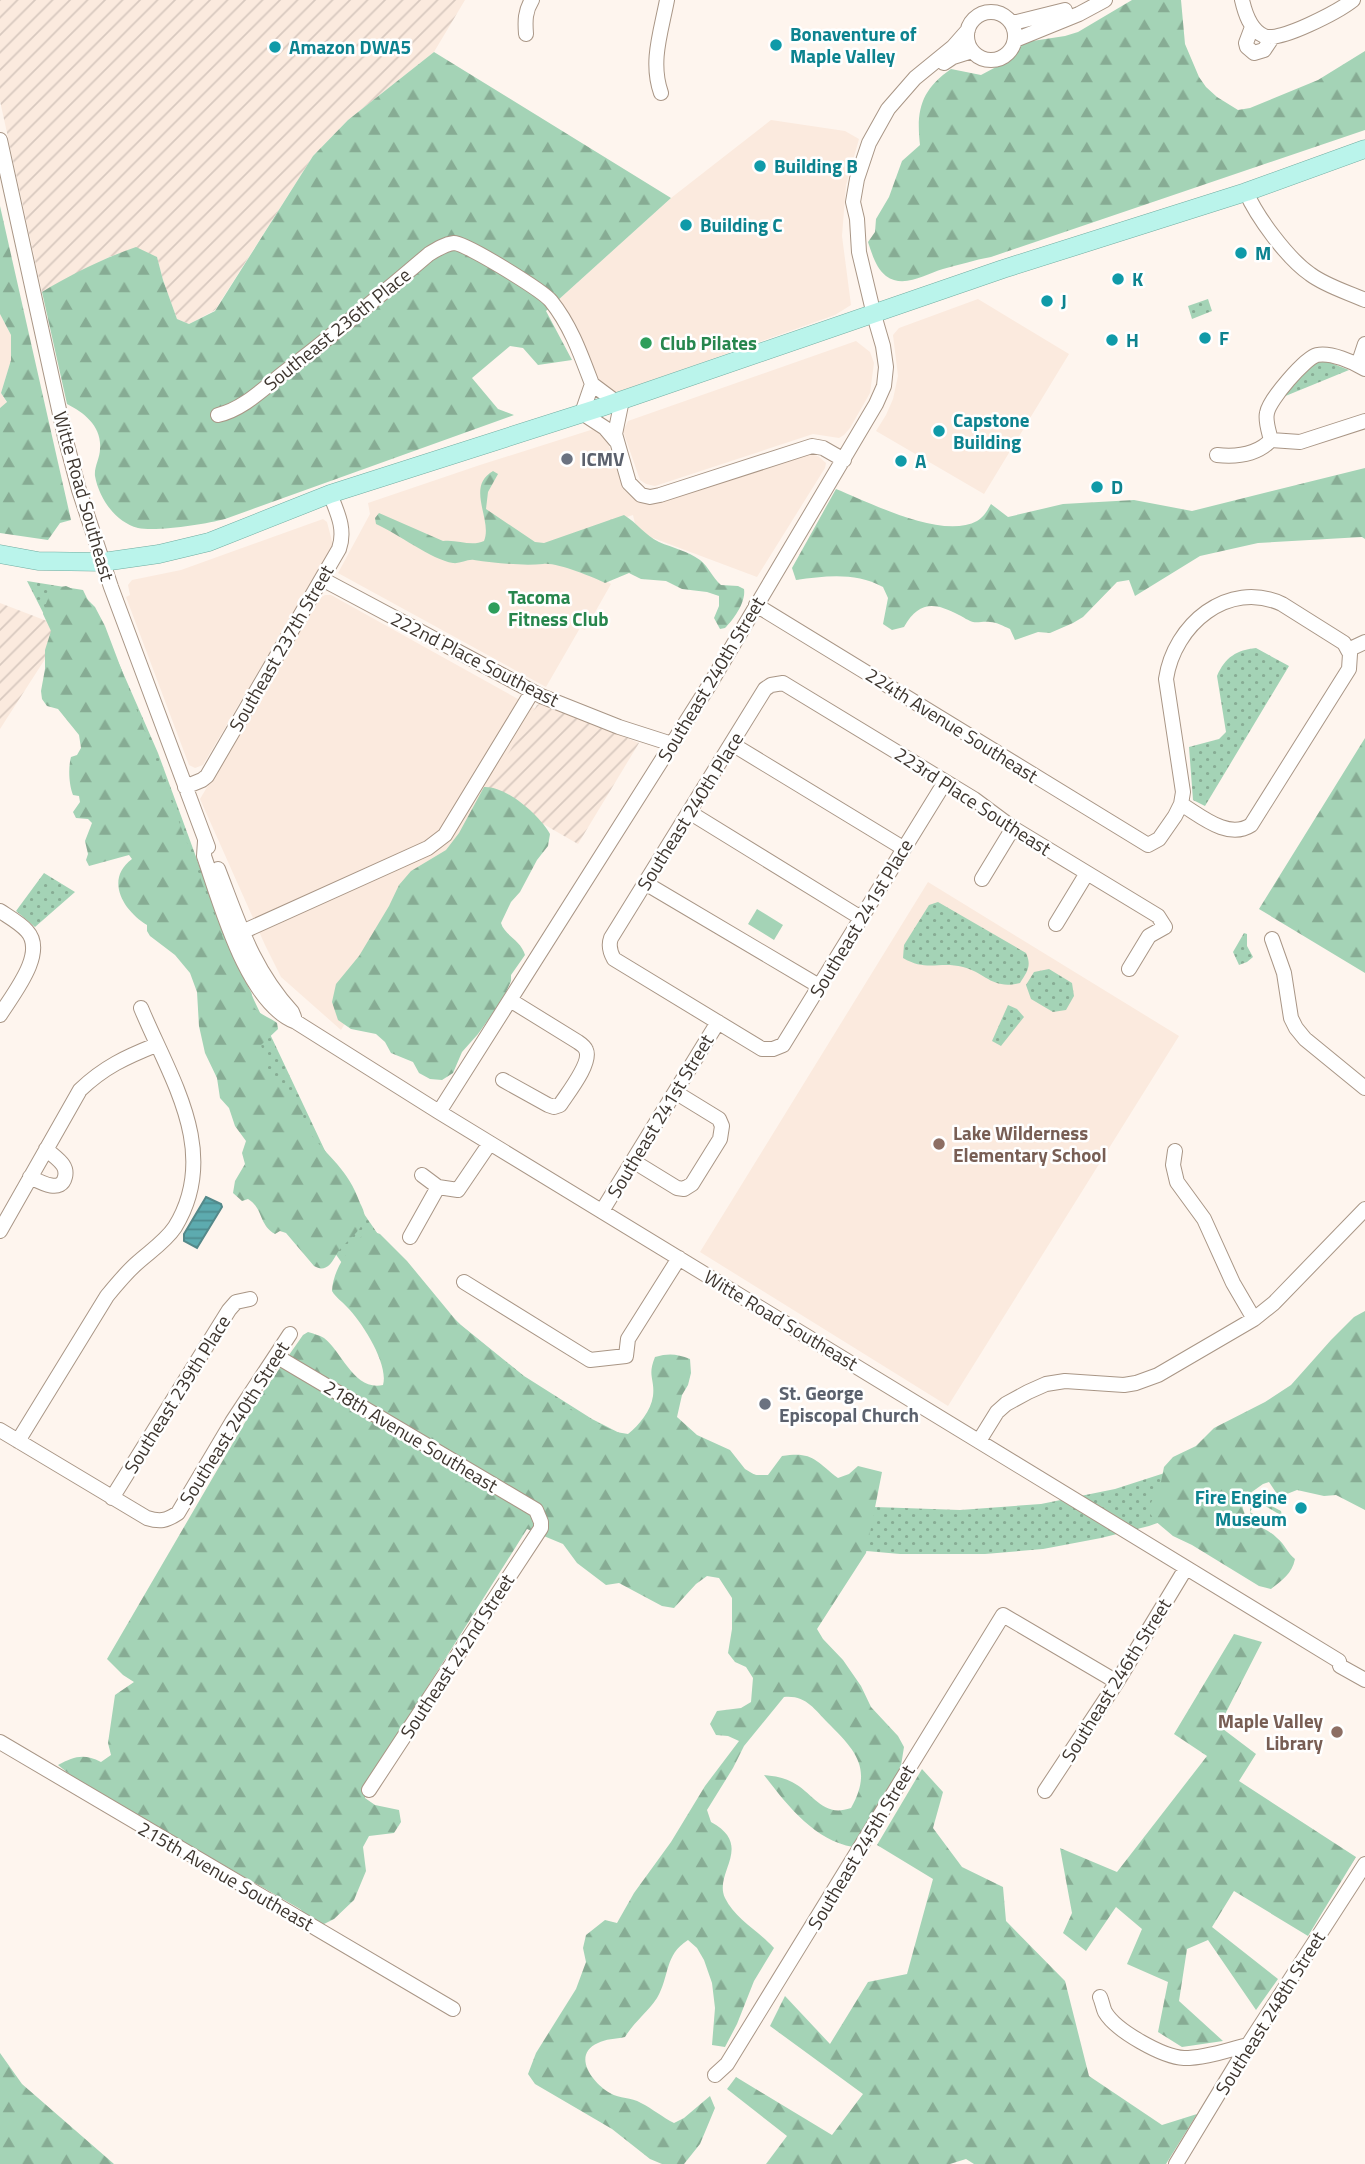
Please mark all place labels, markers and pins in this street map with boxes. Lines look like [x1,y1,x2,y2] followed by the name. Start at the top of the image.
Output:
[790,19,917,70] place label: Bonaventure of Maple Valley
[289,32,411,61] place label: Amazon DWA5
[768,37,784,53] marker: Bonaventure of Maple Valley
[267,39,283,55] marker: Amazon DWA5
[774,151,858,180] place label: Building B
[752,158,768,174] marker: Building B
[700,210,783,239] place label: Building C
[678,217,694,233] marker: Building C
[1255,238,1271,267] place label: M
[1233,245,1249,261] marker: M
[1132,264,1143,293] place label: K
[1110,271,1126,287] marker: K
[1061,286,1067,315] place label: J
[1039,293,1055,309] marker: J
[1219,323,1229,352] place label: F
[1126,325,1139,354] place label: H
[660,328,757,357] place label: Club Pilates
[1197,330,1213,346] marker: F
[1104,332,1120,348] marker: H
[638,335,654,351] marker: Club Pilates
[953,405,1030,456] place label: Capstone Building
[931,423,947,439] marker: Capstone Building
[581,444,625,473] place label: ICMV
[915,446,927,475] place label: A
[559,451,575,467] marker: ICMV
[893,453,909,469] marker: A
[1111,472,1123,501] place label: D
[1089,479,1105,495] marker: D
[508,582,609,633] place label: Tacoma Fitness Club
[486,600,502,616] marker: Tacoma Fitness Club
[953,1118,1107,1169] place label: Lake Wilderness Elementary School
[931,1136,947,1152] marker: Lake Wilderness Elementary School
[779,1378,919,1429] place label: St. George Episcopal Church
[757,1396,773,1412] marker: St. George Episcopal Church
[1195,1482,1287,1533] place label: Fire Engine Museum
[1293,1500,1309,1516] marker: Fire Engine Museum
[1218,1706,1323,1757] place label: Maple Valley Library
[1329,1724,1345,1740] marker: Maple Valley Library

